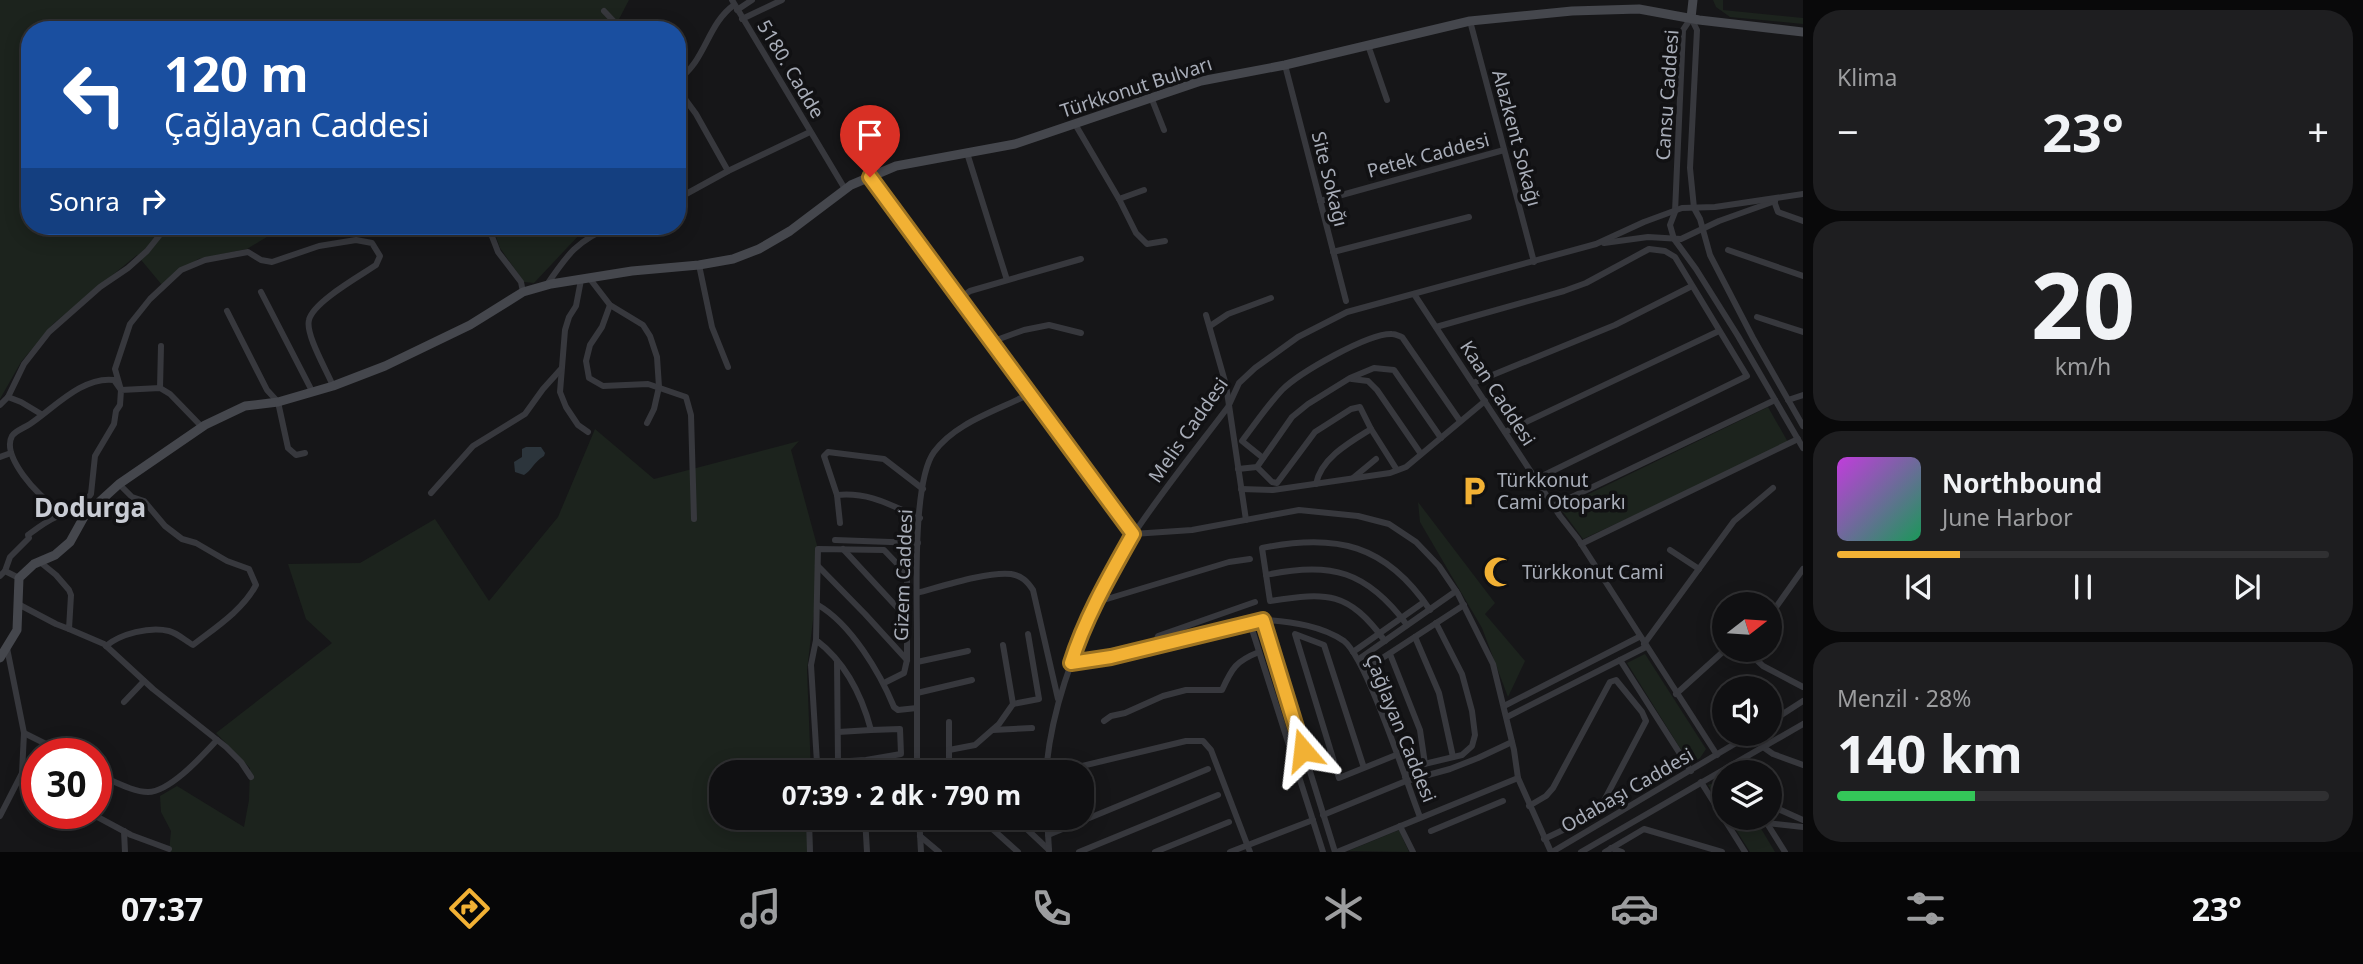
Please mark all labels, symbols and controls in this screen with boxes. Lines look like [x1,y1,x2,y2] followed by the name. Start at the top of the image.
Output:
[751,15,831,123] street label: 5180. Cadde
[1649,29,1685,161] street label: Cansu Caddesi
[164,40,309,106] text: 120 m
[49,49,140,140] icon: left
[1057,50,1215,124] street label: Türkkonut Bulvarı
[1837,61,1898,93] text: Klima
[1486,67,1548,209] street label: Alazkent Sokağı
[2042,96,2124,167] text: 23°
[164,103,430,146] text: Çağlayan Caddesi
[840,105,900,177] pin
[1837,105,1859,157] text: −
[2307,105,2329,157] text: +
[851,116,889,154] icon: arrive
[1364,126,1492,184] street label: Petek Caddesi
[1306,129,1354,229] street label: Site Sokağı
[134,182,172,220] icon: right
[49,183,120,219] text: Sonra
[2031,242,2135,366] text: 20
[1454,335,1542,451] street label: Kaan Caddesi
[2055,350,2111,382] text: km/h
[1142,372,1234,488] street label: Melis Caddesi
[1942,465,2102,501] text: Northbound
[1497,467,1626,515] place label: Türkkonut Cami Otoparkı
[1457,474,1491,508] parking icon: Türkkonut Cami Otoparkı
[34,489,146,525] district label: Dodurga
[1942,501,2073,533] text: June Harbor
[888,509,918,641] street label: Gizem Caddesi
[1482,555,1516,589] mosque icon: Türkkonut Cami
[1522,559,1664,585] place label: Türkkonut Cami
[1900,568,1938,606] icon: previous
[2064,568,2102,606] icon: pause
[2228,568,2266,606] icon: next
[1712,592,1782,662] north arrow
[1712,592,1782,830] map controls
[1359,650,1443,806] street label: Çağlayan Caddesi
[1712,676,1782,746] button: sound
[1837,682,1971,714] text: Menzil · 28%
[1266,713,1340,787] position arrow
[1837,717,2023,788] text: 140 km
[21,738,112,829] speed limit sign: 30
[1556,741,1698,839] street label: Odabaşı Caddesi
[1712,760,1782,830] button: layers
[782,777,1021,813] text: 07:39 · 2 dk · 790 m
[445,884,494,933] icon: directions
[736,884,785,933] icon: music
[1027,884,1076,933] icon: phone
[1319,884,1368,933] icon: climate
[1610,884,1659,933] icon: car
[1901,884,1950,933] icon: filters
[121,887,203,930] text: 07:37
[2192,887,2242,930] text: 23°

